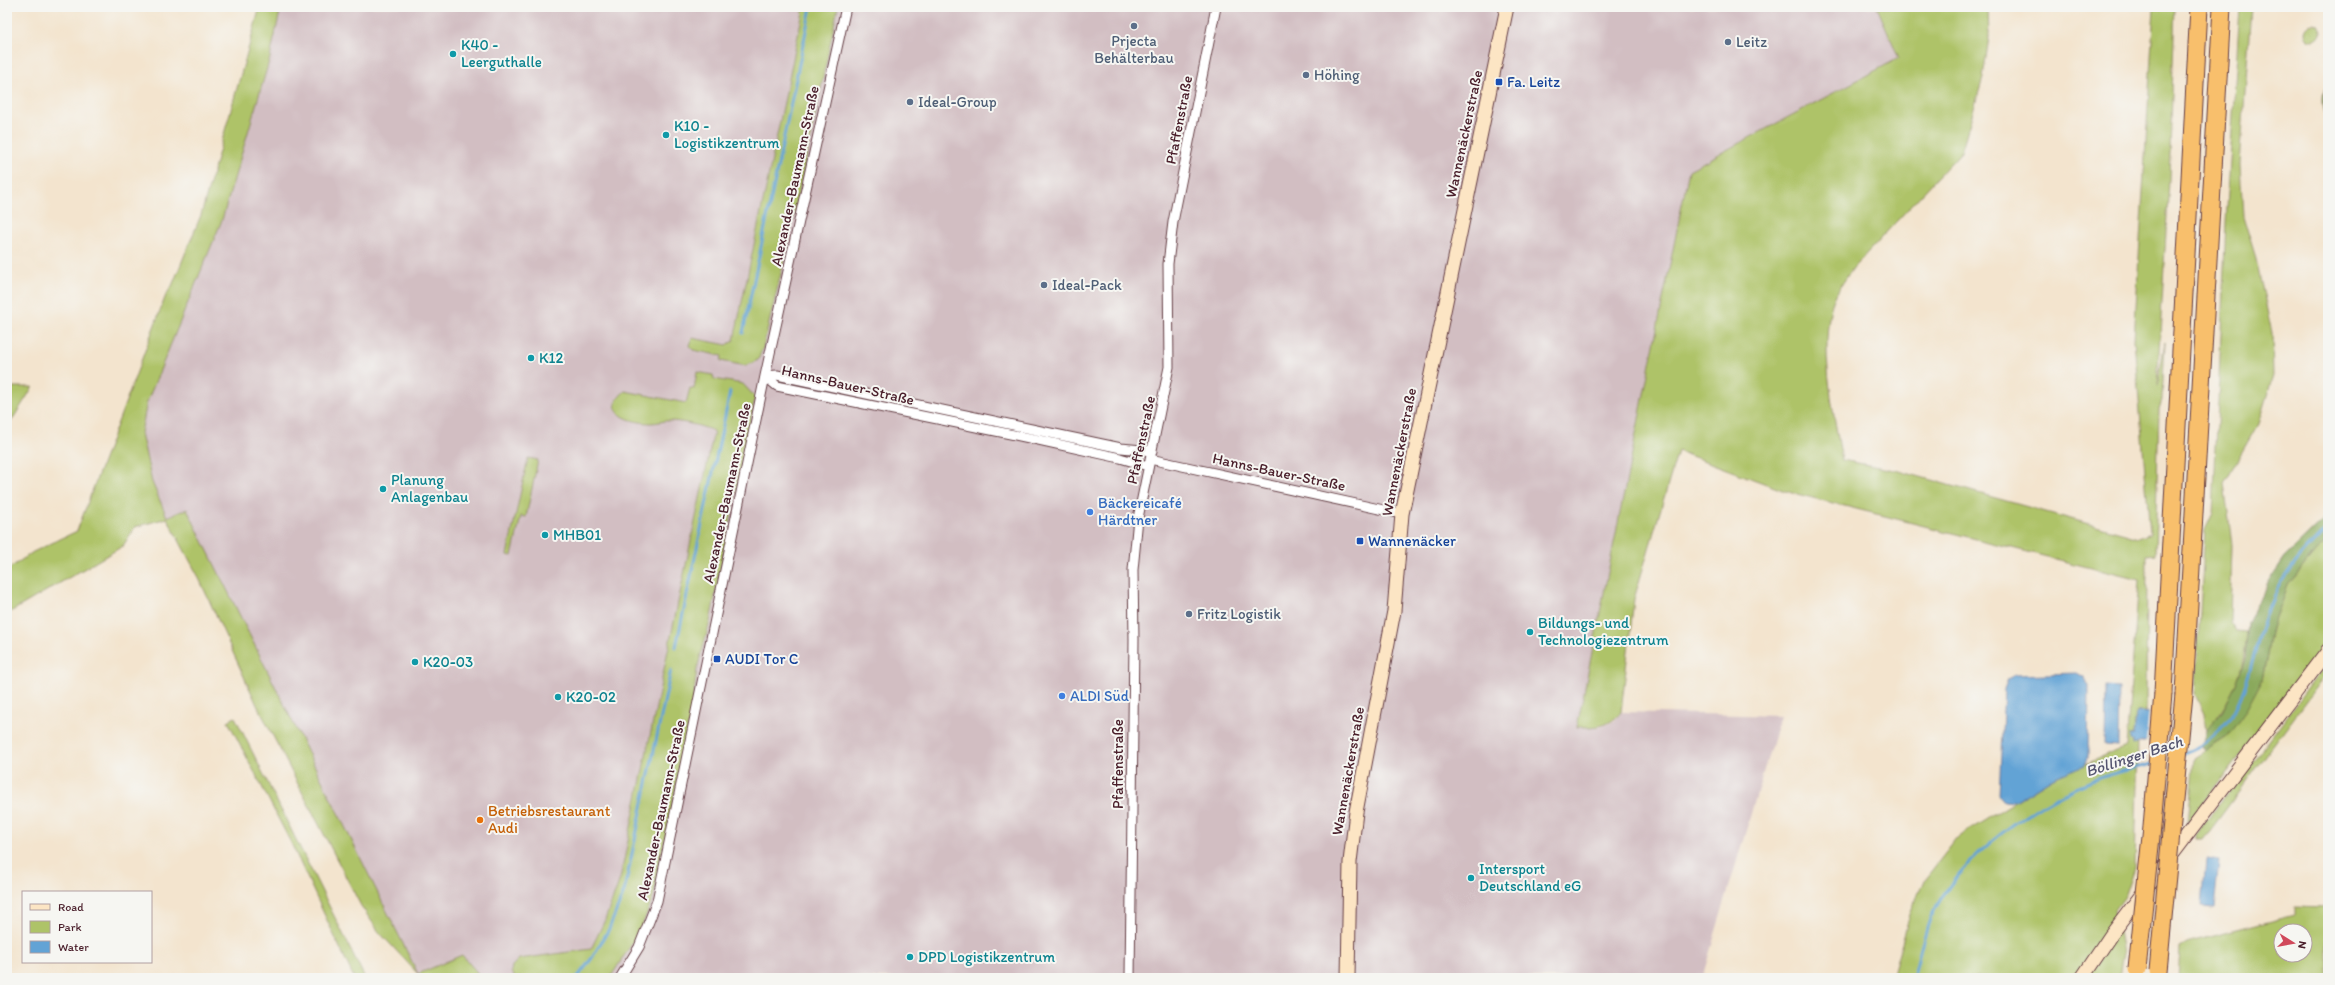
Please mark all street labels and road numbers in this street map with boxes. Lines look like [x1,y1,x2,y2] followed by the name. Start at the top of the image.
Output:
[1442,68,1486,200] street label: Wannenäckerstraße
[1162,74,1196,166] street label: Pfaffenstraße
[767,84,823,268] street label: Alexander-Baumann-Straße
[780,361,916,409] street label: Hanns-Bauer-Straße
[1378,386,1420,518] street label: Wannenäckerstraße
[1123,394,1159,486] street label: Pfaffenstraße
[699,401,755,585] street label: Alexander-Baumann-Straße
[1211,449,1347,495] street label: Hanns-Bauer-Straße
[1328,705,1368,837] street label: Wannenäckerstraße
[633,718,689,902] street label: Alexander-Baumann-Straße
[1109,719,1127,809] street label: Pfaffenstraße

